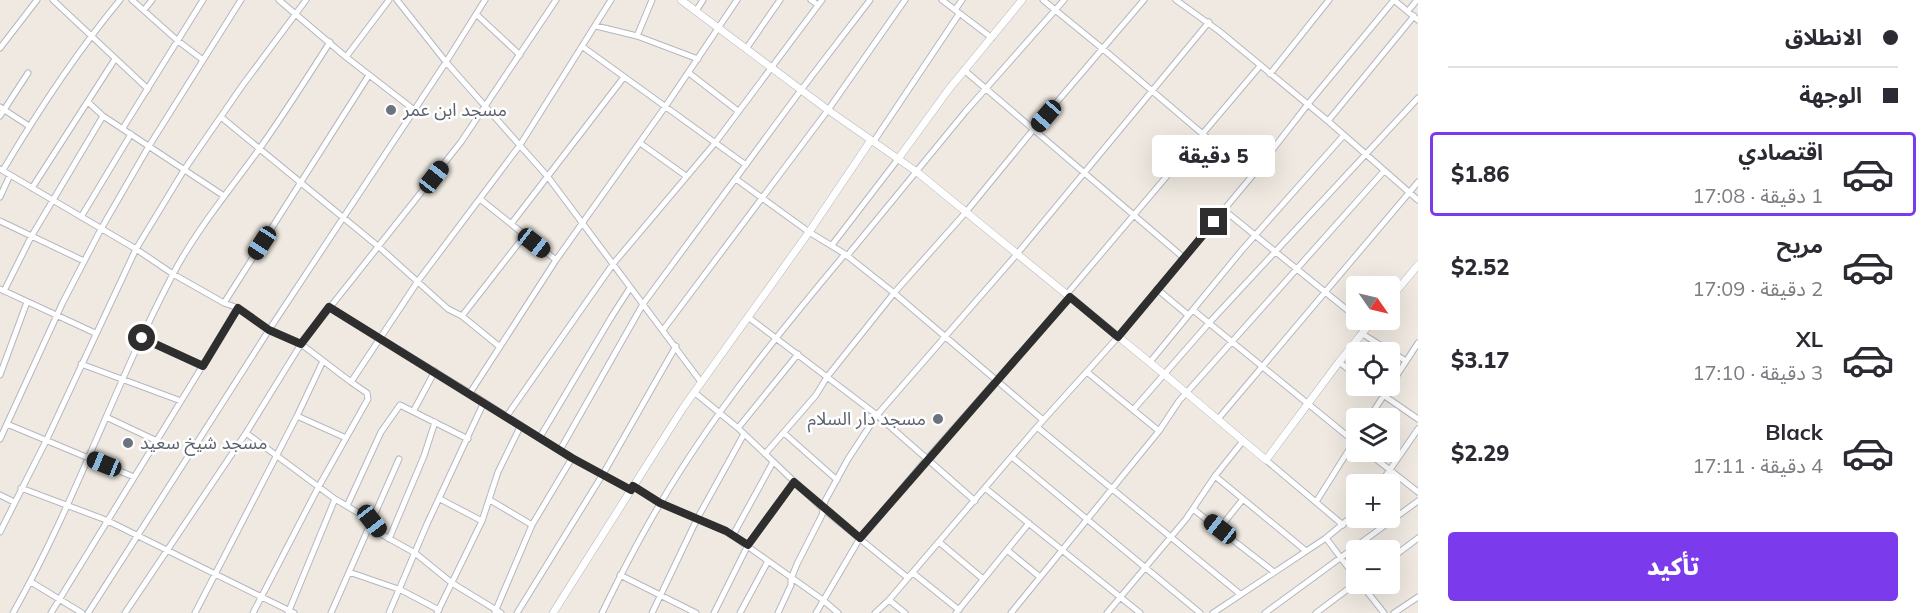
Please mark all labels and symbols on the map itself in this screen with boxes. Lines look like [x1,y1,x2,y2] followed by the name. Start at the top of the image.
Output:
[1027,97,1065,135] car
[402,98,507,121] place label: مسجد ابن عمر
[384,103,398,117] marker: مسجد ابن عمر
[1152,135,1276,177] callout: 5 دقيقة
[416,157,452,197] car
[1200,208,1227,235] route end
[245,223,279,263] car
[514,225,554,261] car
[1346,276,1400,330] north arrow
[128,324,155,351] route start
[808,407,926,433] place label: مسجد دار السلام
[931,412,945,426] marker: مسجد دار السلام
[140,431,267,456] place label: مسجد شيخ سعيد
[121,436,135,450] marker: مسجد شيخ سعيد
[84,449,124,479] car
[354,501,390,541] car
[1200,511,1240,547] car

